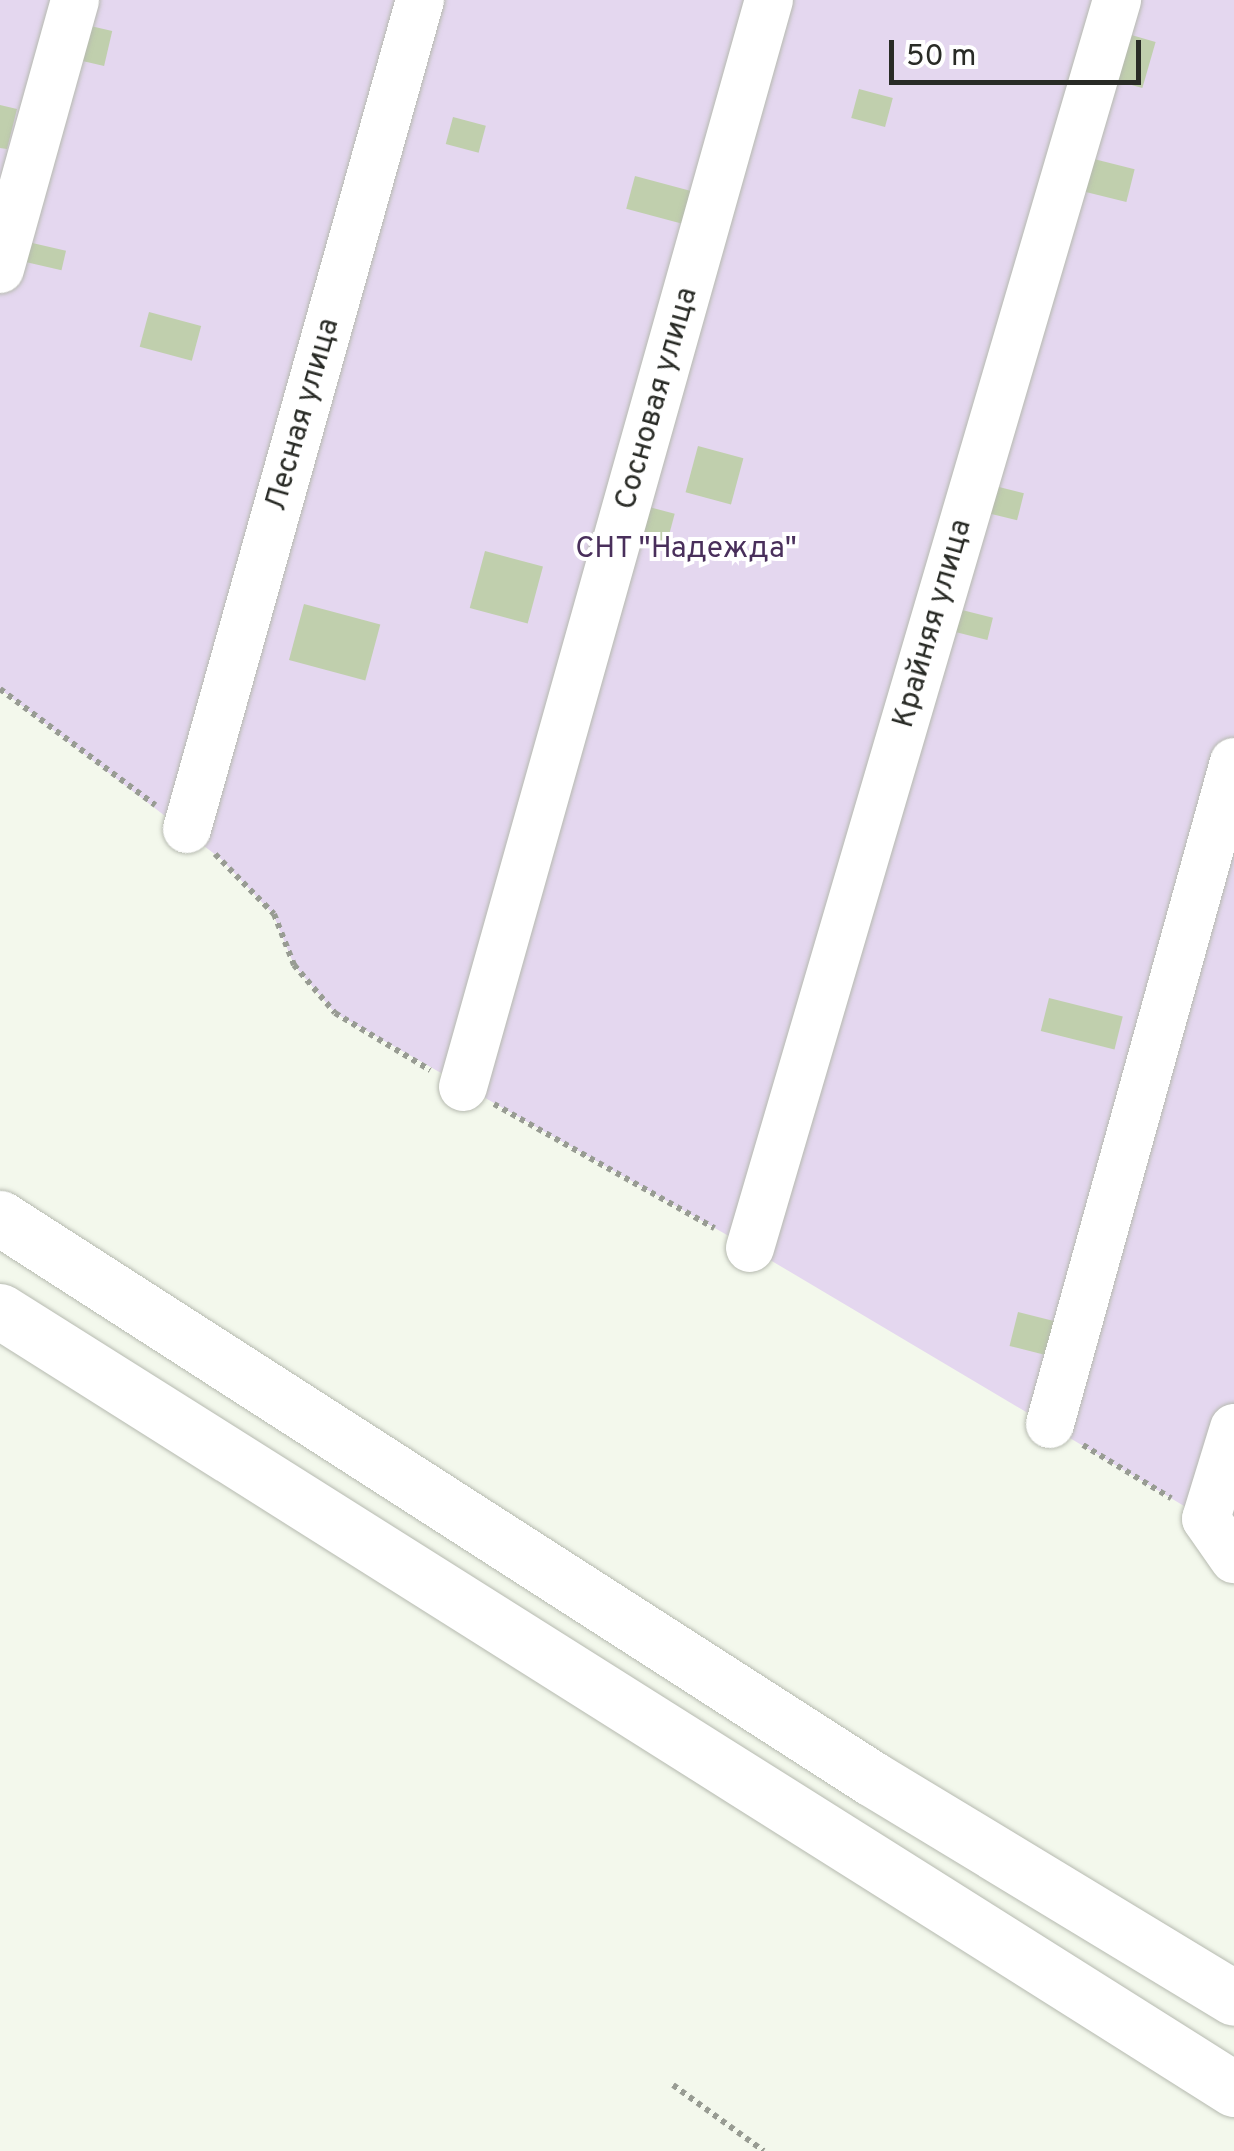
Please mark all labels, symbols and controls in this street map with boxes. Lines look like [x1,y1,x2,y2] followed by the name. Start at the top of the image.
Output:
[894,20,1146,82] scale bar
[906,39,976,76] text: 50 m
[609,284,707,514] street label: Сосновая улица
[259,314,349,516] street label: Лесная улица
[887,516,981,732] street label: Крайняя улица
[575,532,797,568] park label: СНТ "Надежда"

